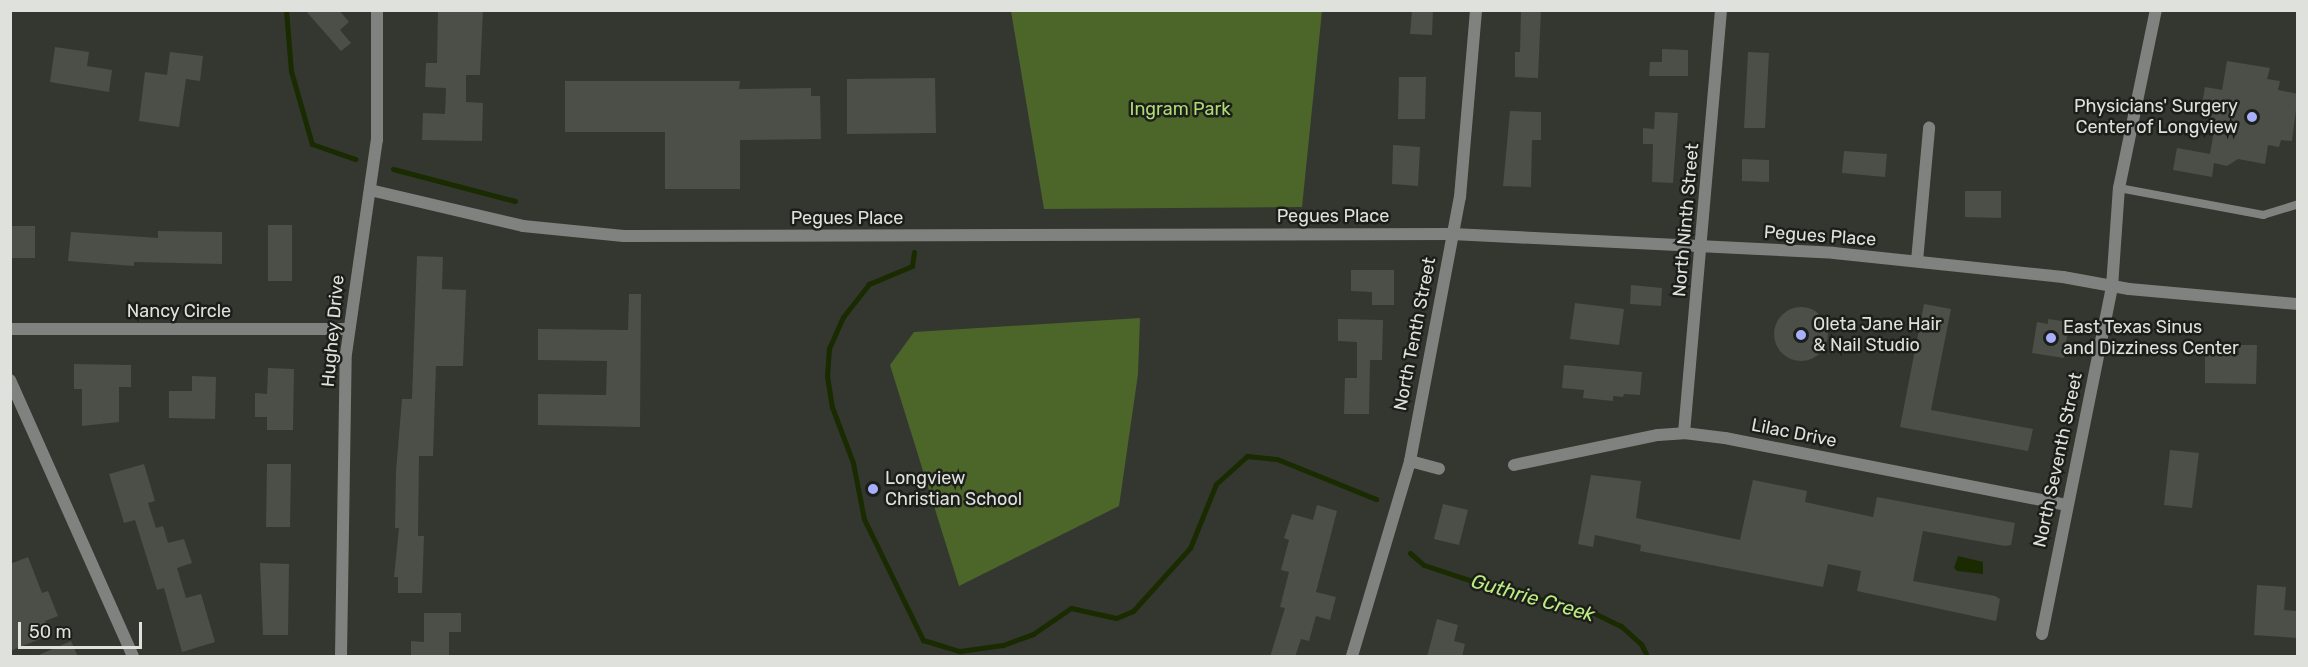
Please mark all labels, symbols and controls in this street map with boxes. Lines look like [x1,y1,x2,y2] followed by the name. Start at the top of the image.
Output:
[2074,96,2238,138] place label: Physicians' Surgery Center of Longview
[1129,98,1231,120] park label: Ingram Park
[2243,108,2261,126] marker: Physicians' Surgery Center of Longview
[1669,142,1703,298] street label: North Ninth Street
[1277,205,1389,227] street label: Pegues Place
[791,207,903,229] street label: Pegues Place
[1763,221,1877,251] street label: Pegues Place
[1390,255,1440,413] street label: North Tenth Street
[317,274,349,388] street label: Hughey Drive
[127,300,231,322] street label: Nancy Circle
[1813,314,1942,356] place label: Oleta Jane Hair & Nail Studio
[2063,317,2239,360] place label: East Texas Sinus and Dizziness Center
[1794,328,1808,342] marker: Oleta Jane Hair & Nail Studio
[2044,331,2058,345] marker: East Texas Sinus and Dizziness Center
[2029,371,2087,549] street label: North Seventh Street
[1750,414,1838,452] street label: Lilac Drive
[885,468,1022,510] place label: Longview Christian School
[866,482,880,496] marker: Longview Christian School
[1468,569,1598,627] water label: Guthrie Creek
[21,610,146,648] scale bar
[29,621,72,643] text: 50 m

